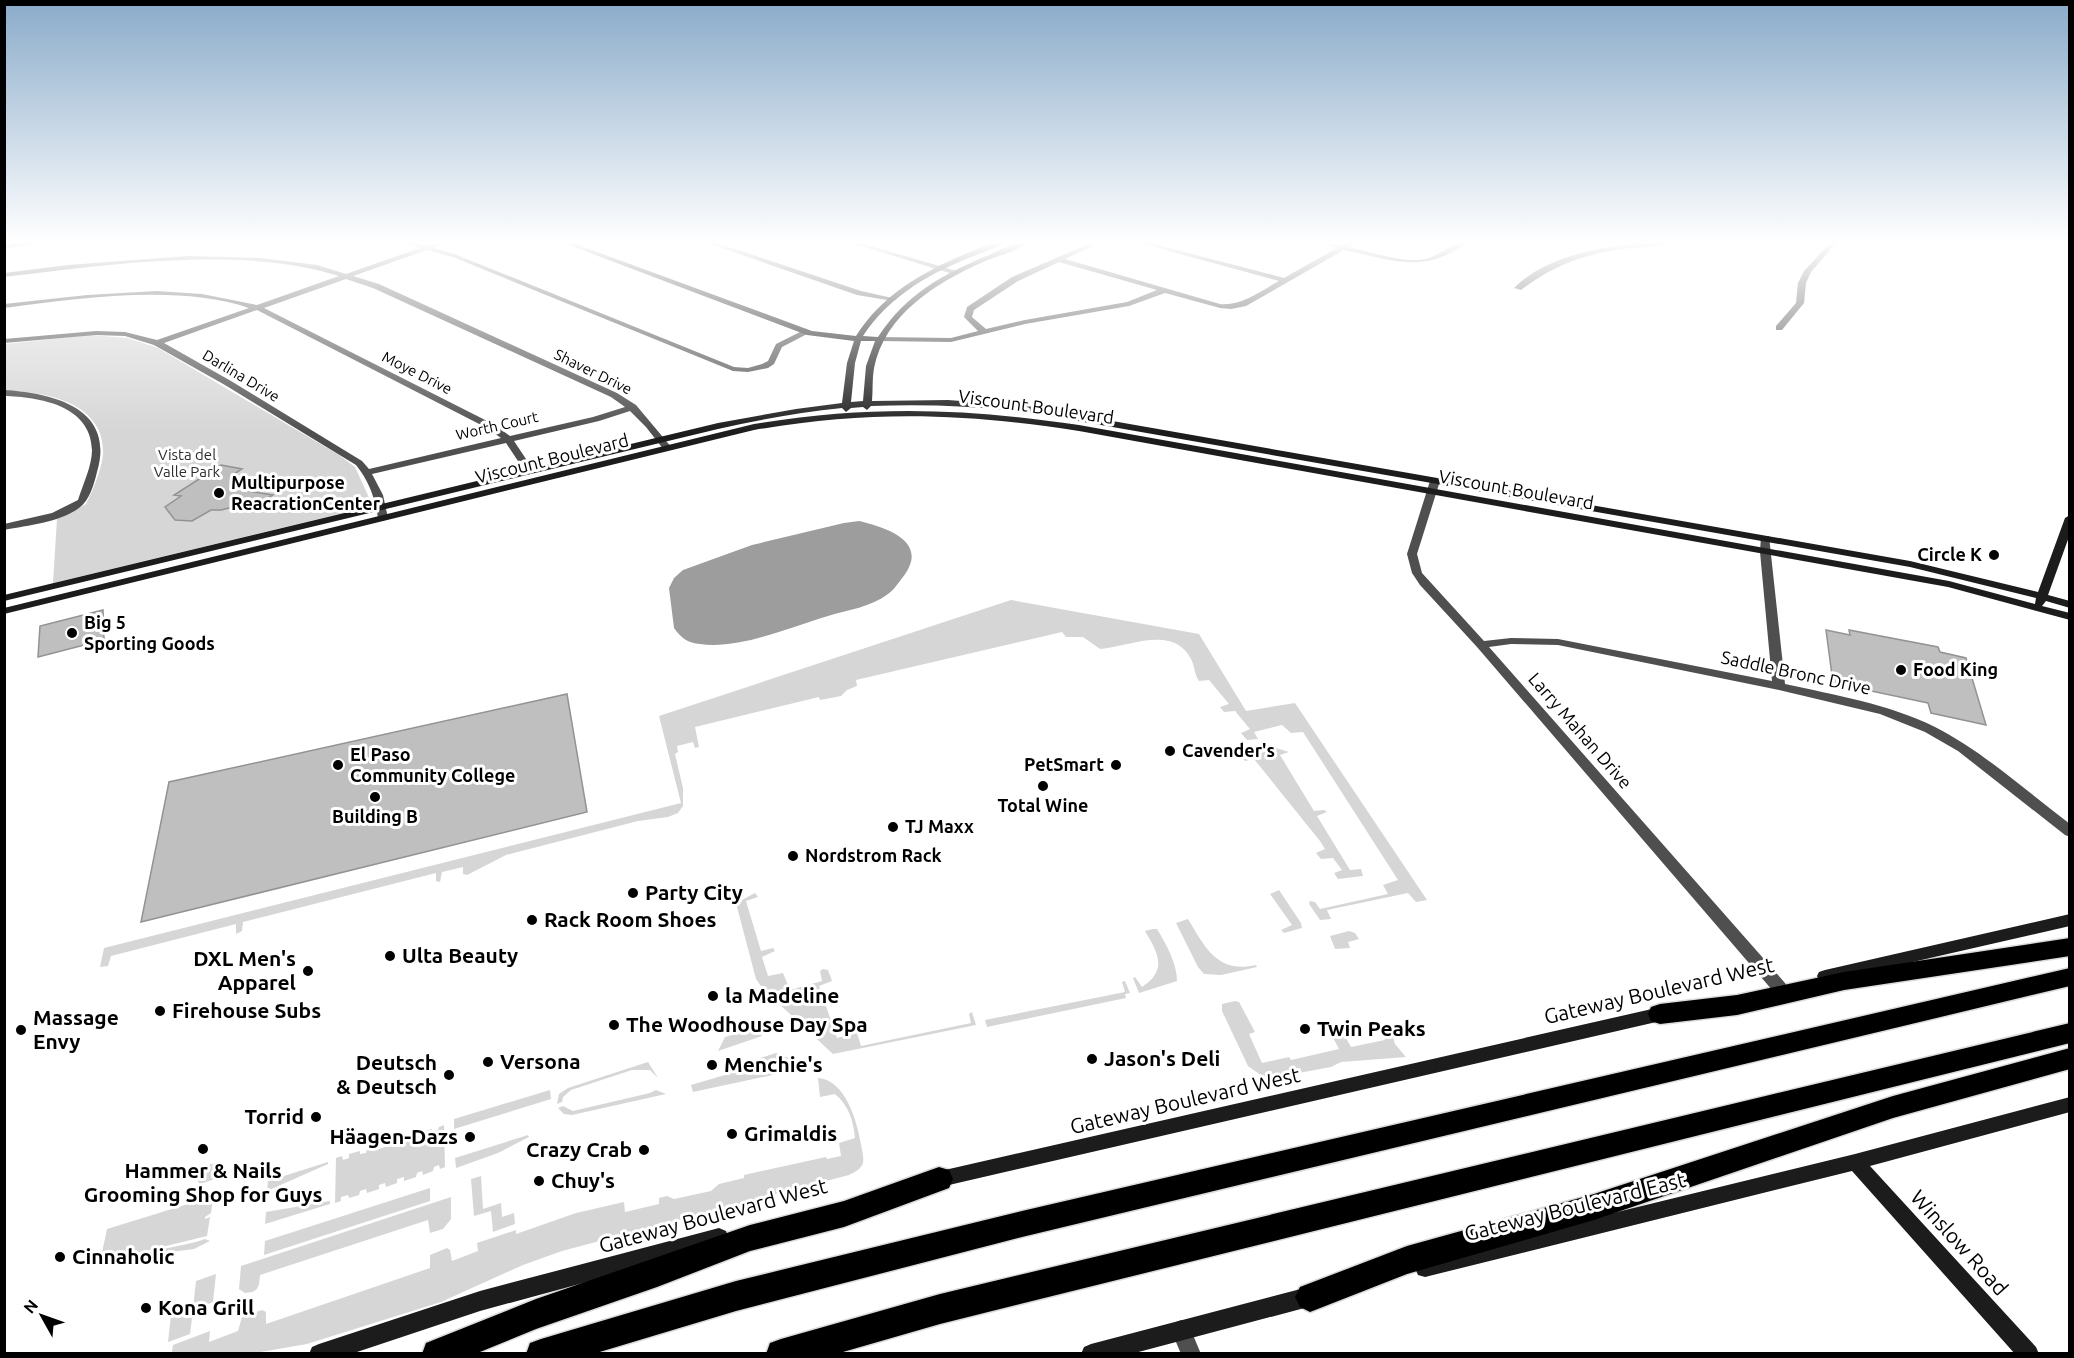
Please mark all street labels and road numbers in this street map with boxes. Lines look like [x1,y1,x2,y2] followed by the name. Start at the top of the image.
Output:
[552,345,635,398] street label: Shaver Drive
[200,346,283,405] street label: Darlina Drive
[379,348,455,397] street label: Moye Drive
[957,385,1115,427] street label: Viscount Boulevard
[454,408,540,443] street label: Worth Court
[473,429,630,487] street label: Viscount Boulevard
[1437,466,1595,512] street label: Viscount Boulevard
[1719,646,1873,698] street label: Saddle Bronc Drive
[1525,668,1636,792] street label: Larry Mahan Drive
[1541,952,1776,1028] street label: Gateway Boulevard West
[1067,1062,1302,1138] street label: Gateway Boulevard West
[1462,1167,1688,1245] street label: Gateway Boulevard East
[596,1173,830,1257] street label: Gateway Boulevard West
[1906,1185,2013,1300] street label: Winslow Road

